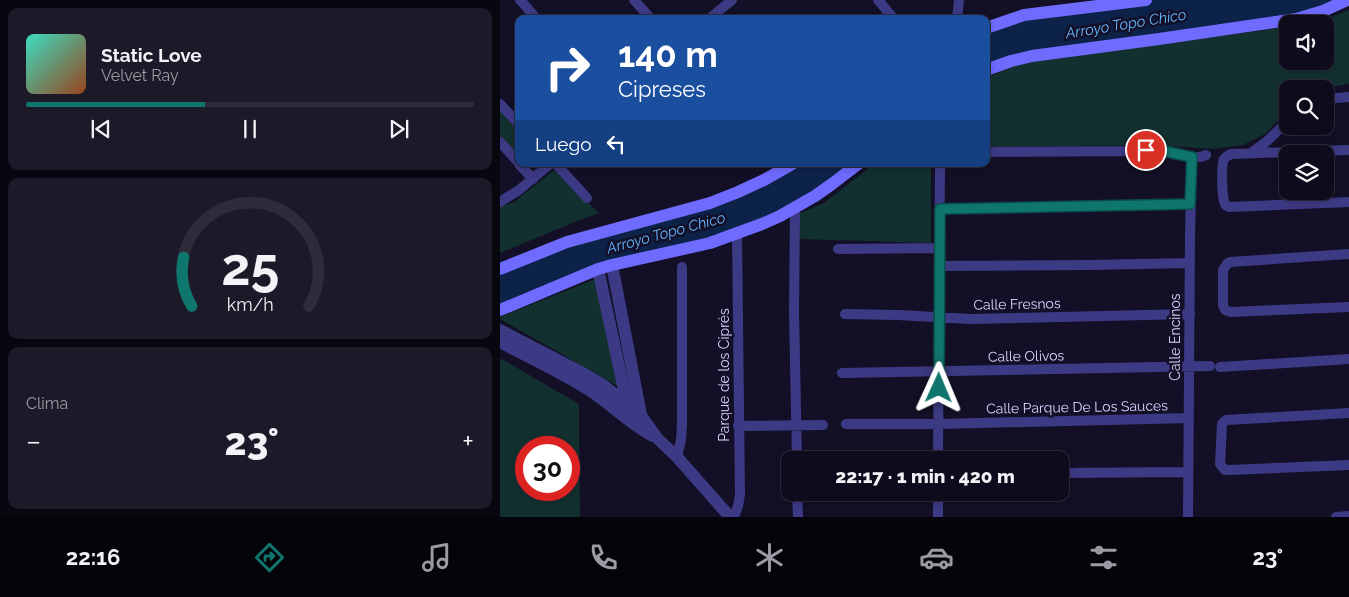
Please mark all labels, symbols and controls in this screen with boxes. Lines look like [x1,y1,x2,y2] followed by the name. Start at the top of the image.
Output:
[1063,6,1188,43] water label: Arroyo Topo Chico
[1279,15,1334,200] map controls
[1279,15,1334,70] button: sound
[618,34,718,75] text: 140 m
[535,35,600,100] icon: right
[101,44,202,66] text: Static Love
[101,66,179,85] text: Velvet Ray
[618,76,706,102] text: Cipreses
[1279,80,1334,135] button: search
[87,115,115,143] icon: previous
[236,115,264,143] icon: pause
[385,115,413,143] icon: next
[1125,129,1167,171] pin
[602,130,630,158] icon: left
[535,133,592,155] text: Luego
[1132,136,1160,164] icon: arrive
[1279,145,1334,200] button: layers
[604,208,727,258] water label: Arroyo Topo Chico
[221,236,279,297] text: 25
[1167,293,1183,381] street label: Calle Encinos
[226,294,274,315] text: km/h
[973,295,1061,313] street label: Calle Fresnos
[716,308,732,442] street label: Parque de los Ciprés
[988,347,1065,365] street label: Calle Olivos
[912,361,964,413] position arrow
[26,394,68,413] text: Clima
[986,397,1168,417] street label: Calle Parque De Los Sauces
[225,419,279,464] text: 23°
[26,425,41,458] text: −
[462,425,474,458] text: +
[515,436,580,501] speed limit sign: 30
[835,465,1015,487] text: 22:17 · 1 min · 420 m
[252,540,287,575] icon: directions
[419,540,454,575] icon: music
[586,540,621,575] icon: phone
[752,540,787,575] icon: climate
[919,540,954,575] icon: car
[1086,540,1121,575] icon: filters
[66,544,120,570] text: 22:16
[1252,544,1283,570] text: 23°

